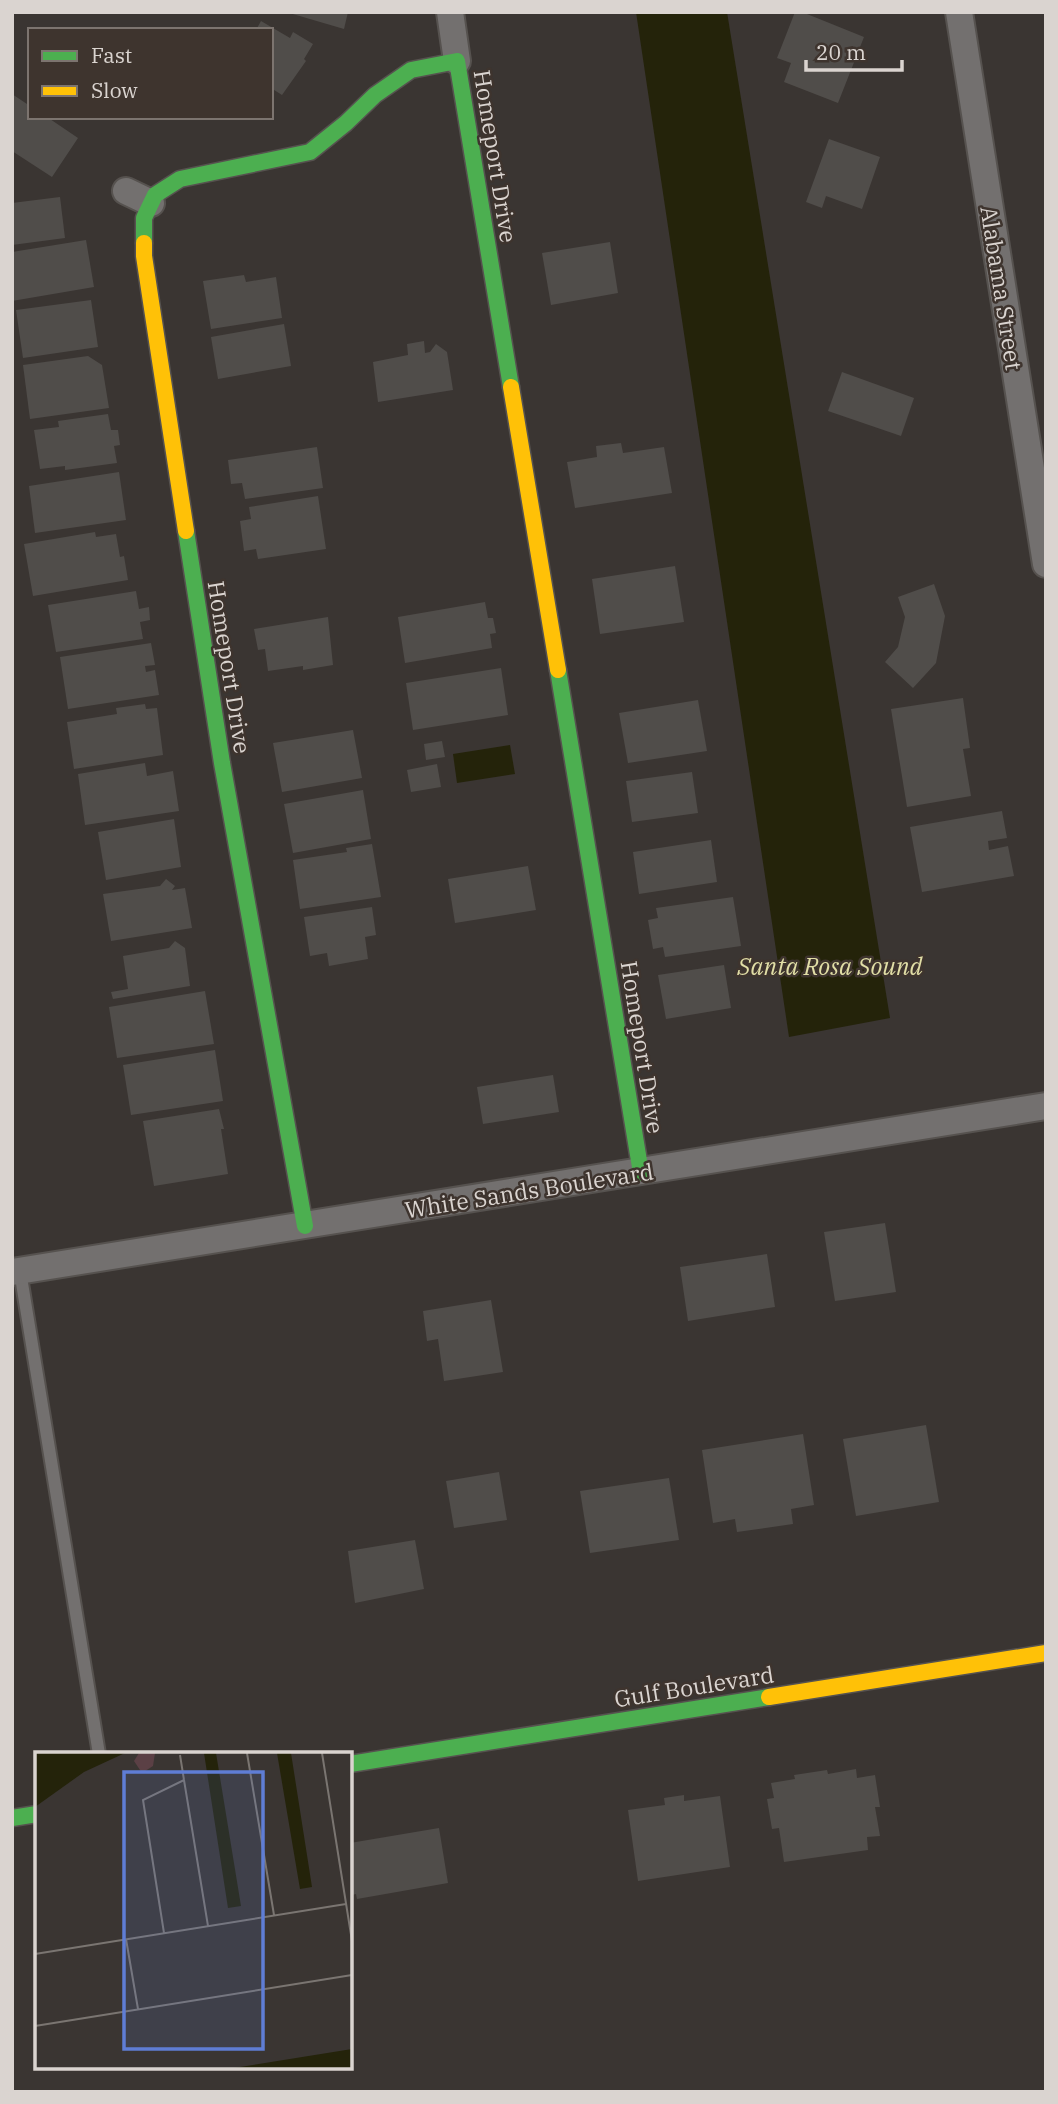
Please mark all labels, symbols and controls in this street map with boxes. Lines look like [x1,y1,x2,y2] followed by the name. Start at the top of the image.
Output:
[28,28,273,119] legend
[806,28,902,72] scale bar
[816,38,866,66] text: 20 m
[91,41,132,69] text: Fast
[468,67,524,245] street label: Homeport Drive
[91,76,138,104] text: Slow
[974,204,1030,372] street label: Alabama Street
[202,578,258,756] street label: Homeport Drive
[736,950,924,982] water label: Santa Rosa Sound
[615,958,671,1136] street label: Homeport Drive
[402,1156,656,1224] street label: White Sands Boulevard
[612,1659,776,1713] street label: Gulf Boulevard
[35,1752,352,2069] inset map

